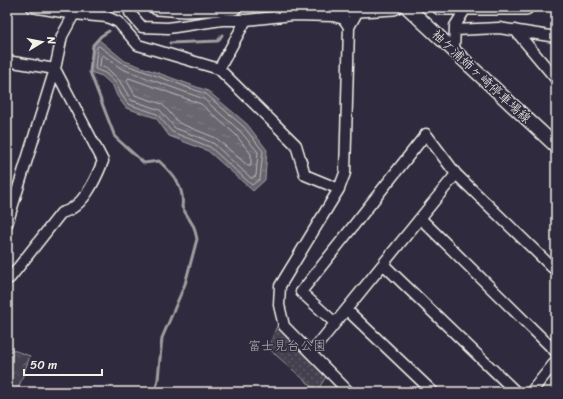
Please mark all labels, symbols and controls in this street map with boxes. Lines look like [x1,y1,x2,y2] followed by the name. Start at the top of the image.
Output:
[22,22,62,62] north arrow
[426,24,538,130] street label: 袖ケ浦姉ヶ崎停車場線
[41,34,61,46] text: N
[248,334,326,357] park label: 富士見台公園
[24,351,102,377] scale bar
[30,354,57,376] text: 50 m

